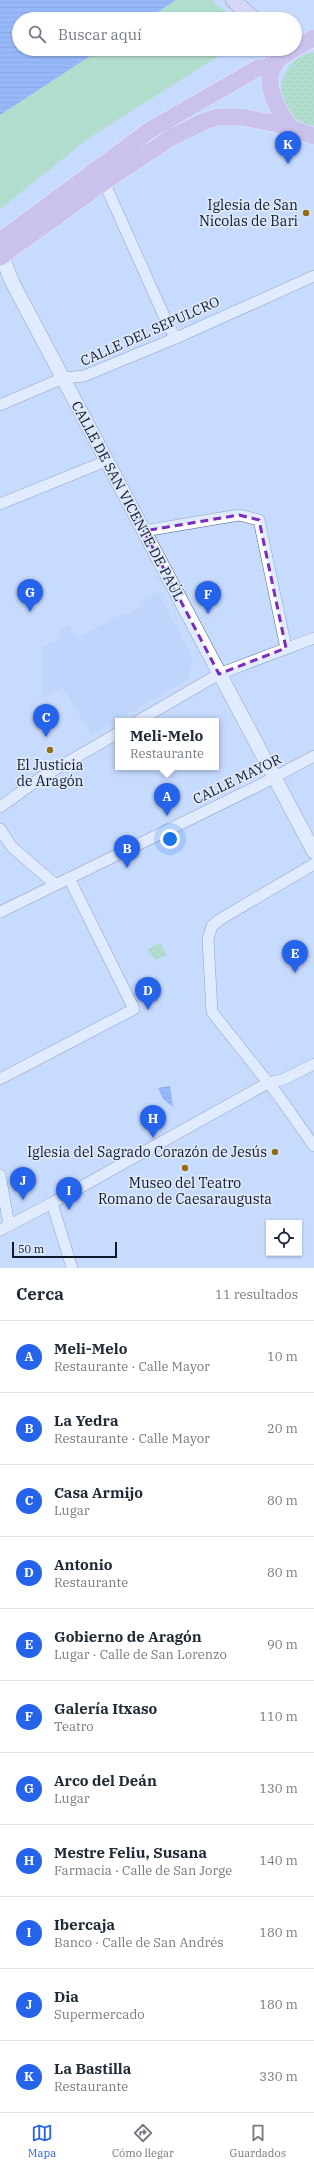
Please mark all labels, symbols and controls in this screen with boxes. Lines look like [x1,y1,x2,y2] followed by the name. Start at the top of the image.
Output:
[12,12,302,56] search box
[26,23,48,45] icon: search
[58,25,142,44] text: Buscar aquí
[275,131,301,164] pin: K
[199,196,298,230] place label: Iglesia de San Nicolas de Bari
[301,208,311,218] marker: Iglesia de San Nicolas de Bari
[78,292,222,370] street label: CALLE DEL SEPULCRO
[68,397,189,604] street label: CALLE DE SAN VICENTE DE PAÚL
[17,579,43,612] pin: G
[195,581,221,614] pin: F
[33,704,59,737] pin: C
[115,718,219,770] popup
[130,726,203,745] text: Meli-Melo
[45,745,55,755] marker: El Justicia de Aragón
[130,745,204,762] text: Restaurante
[190,750,285,808] street label: CALLE MAYOR
[16,756,84,790] place label: El Justicia de Aragón
[154,783,180,816] pin: A
[160,829,180,849] your location
[114,835,140,868] pin: B
[282,940,308,973] pin: E
[135,977,161,1010] pin: D
[140,1105,166,1138] pin: H
[27,1143,267,1161] place label: Iglesia del Sagrado Corazón de Jesús
[270,1147,280,1157] marker: Iglesia del Sagrado Corazón de Jesús
[180,1163,190,1173] marker: Museo del Teatro Romano de Caesaraugusta
[10,1167,36,1200] pin: J
[98,1174,272,1208] place label: Museo del Teatro Romano de Caesaraugusta
[56,1177,82,1210] pin: I
[266,1220,302,1256] map controls
[266,1220,302,1256] button: locate
[12,1240,117,1259] scale bar
[18,1242,44,1256] text: 50 m
[16,1283,64,1305] text: Cerca
[215,1286,298,1303] text: 11 resultados
[54,1339,127,1358] text: Meli-Melo
[24,1348,34,1365] text: A
[267,1348,298,1365] text: 10 m
[54,1358,210,1375] text: Restaurante · Calle Mayor
[54,1411,119,1430] text: La Yedra
[24,1420,34,1437] text: B
[267,1420,298,1437] text: 20 m
[54,1430,210,1447] text: Restaurante · Calle Mayor
[54,1483,143,1502] text: Casa Armijo
[25,1492,33,1509] text: C
[267,1492,298,1509] text: 80 m
[54,1502,90,1519] text: Lugar
[54,1555,112,1574] text: Antonio
[24,1564,34,1581] text: D
[267,1564,298,1581] text: 80 m
[54,1574,128,1591] text: Restaurante
[54,1627,202,1646] text: Gobierno de Aragón
[25,1636,33,1653] text: E
[267,1636,298,1653] text: 90 m
[54,1646,227,1663] text: Lugar · Calle de San Lorenzo
[54,1699,157,1718] text: Galería Itxaso
[25,1708,33,1725] text: F
[259,1708,298,1725] text: 110 m
[54,1718,94,1735] text: Teatro
[54,1771,157,1790] text: Arco del Deán
[24,1780,34,1797] text: G
[259,1780,298,1797] text: 130 m
[54,1790,90,1807] text: Lugar
[54,1843,207,1862] text: Mestre Feliu, Susana
[24,1852,34,1869] text: H
[259,1852,298,1869] text: 140 m
[54,1862,232,1879] text: Farmacia · Calle de San Jorge
[54,1915,115,1934] text: Ibercaja
[27,1924,32,1941] text: I
[259,1924,298,1941] text: 180 m
[54,1934,224,1951] text: Banco · Calle de San Andrés
[54,1987,79,2006] text: Dia
[26,1996,32,2013] text: J
[259,1996,298,2013] text: 180 m
[54,2006,145,2023] text: Supermercado
[54,2059,131,2078] text: La Bastilla
[24,2068,34,2085] text: K
[259,2068,298,2085] text: 330 m
[54,2078,128,2095] text: Restaurante
[28,2122,56,2160] tab: Mapa
[112,2122,174,2160] tab: Cómo llegar
[230,2122,286,2160] tab: Guardados

